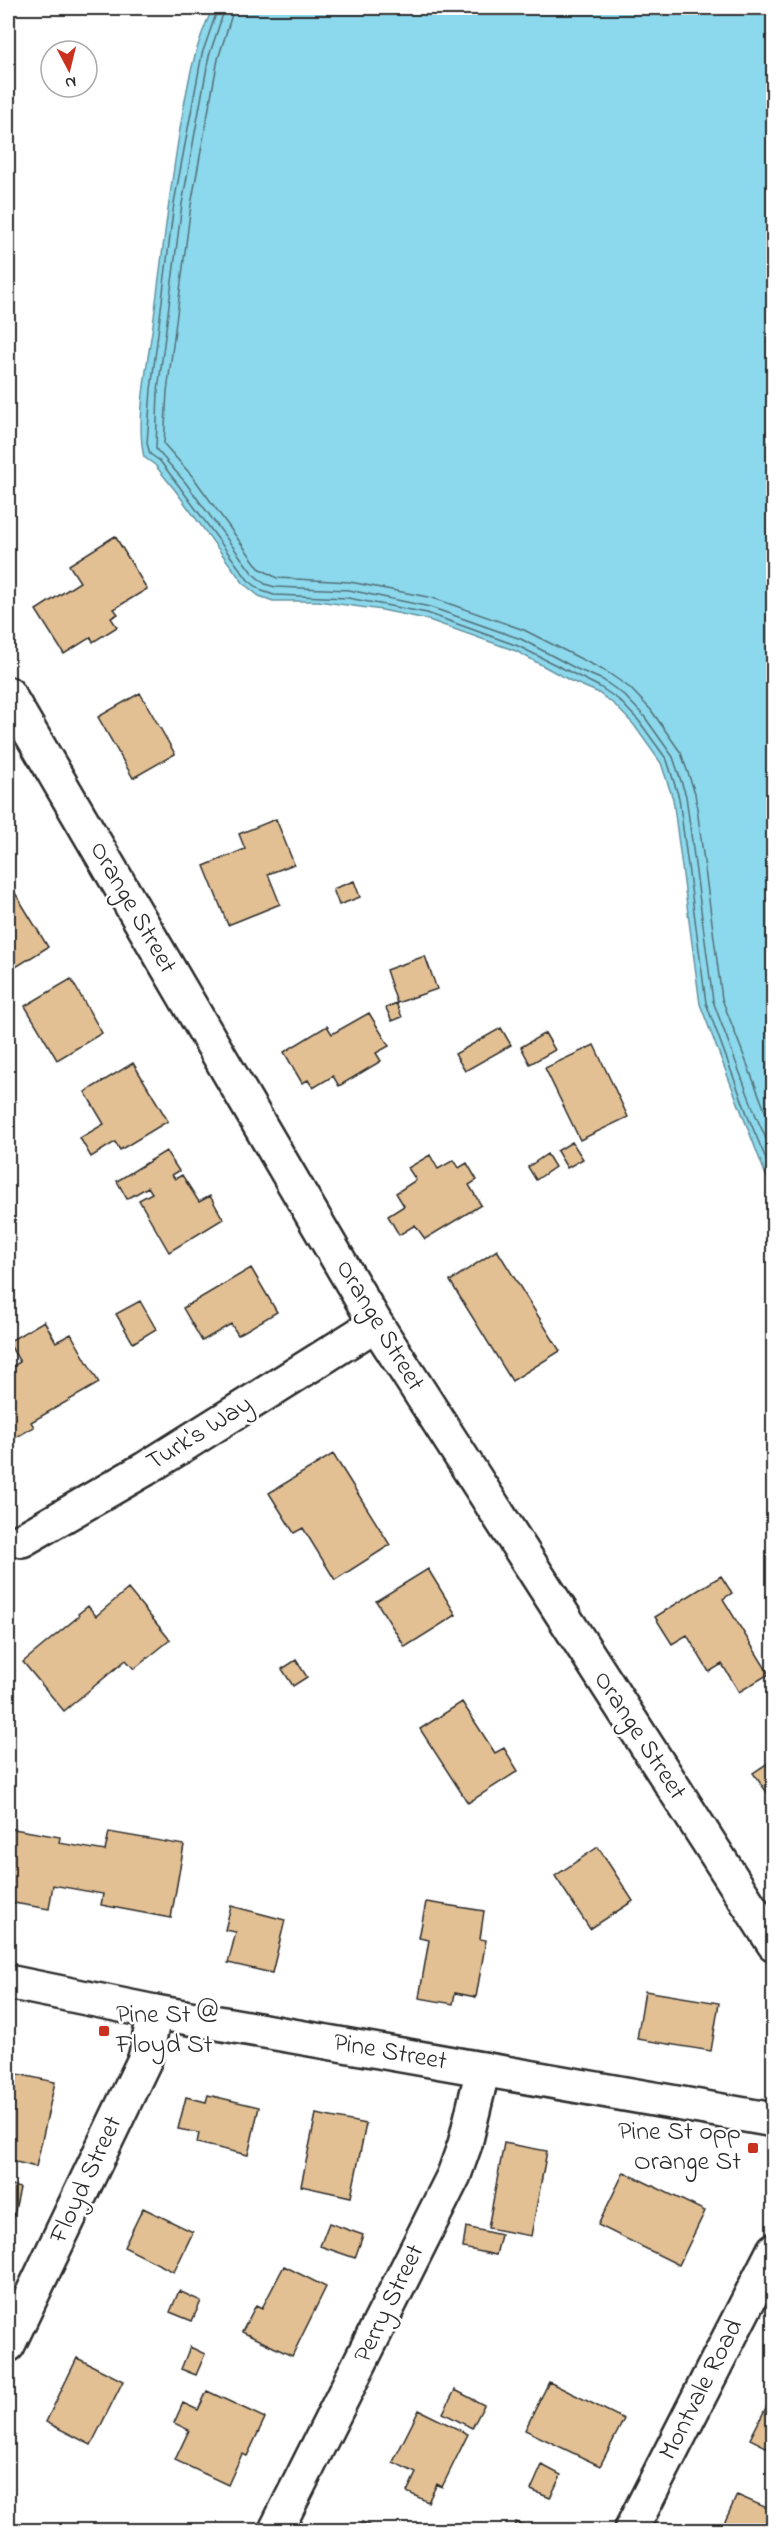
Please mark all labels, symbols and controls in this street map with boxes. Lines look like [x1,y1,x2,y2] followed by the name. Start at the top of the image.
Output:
[39,39,99,99] north arrow
[64,69,77,94] text: N
[79,835,185,982] street label: Orange Street
[325,1253,433,1399] street label: Orange Street
[140,1386,260,1482] street label: Turk's Way
[583,1664,695,1808] street label: Orange Street
[115,1997,218,2065] place label: Pine St @ Floyd St
[97,2024,111,2038] marker: Pine St @ Floyd St
[330,2024,450,2082] street label: Pine Street
[40,2110,133,2251] street label: Floyd Street
[618,2114,741,2182] place label: Pine St opp Orange St
[746,2141,760,2155] marker: Pine St opp Orange St
[345,2238,435,2370] street label: Perry Street
[650,2312,754,2467] street label: Montvale Road

